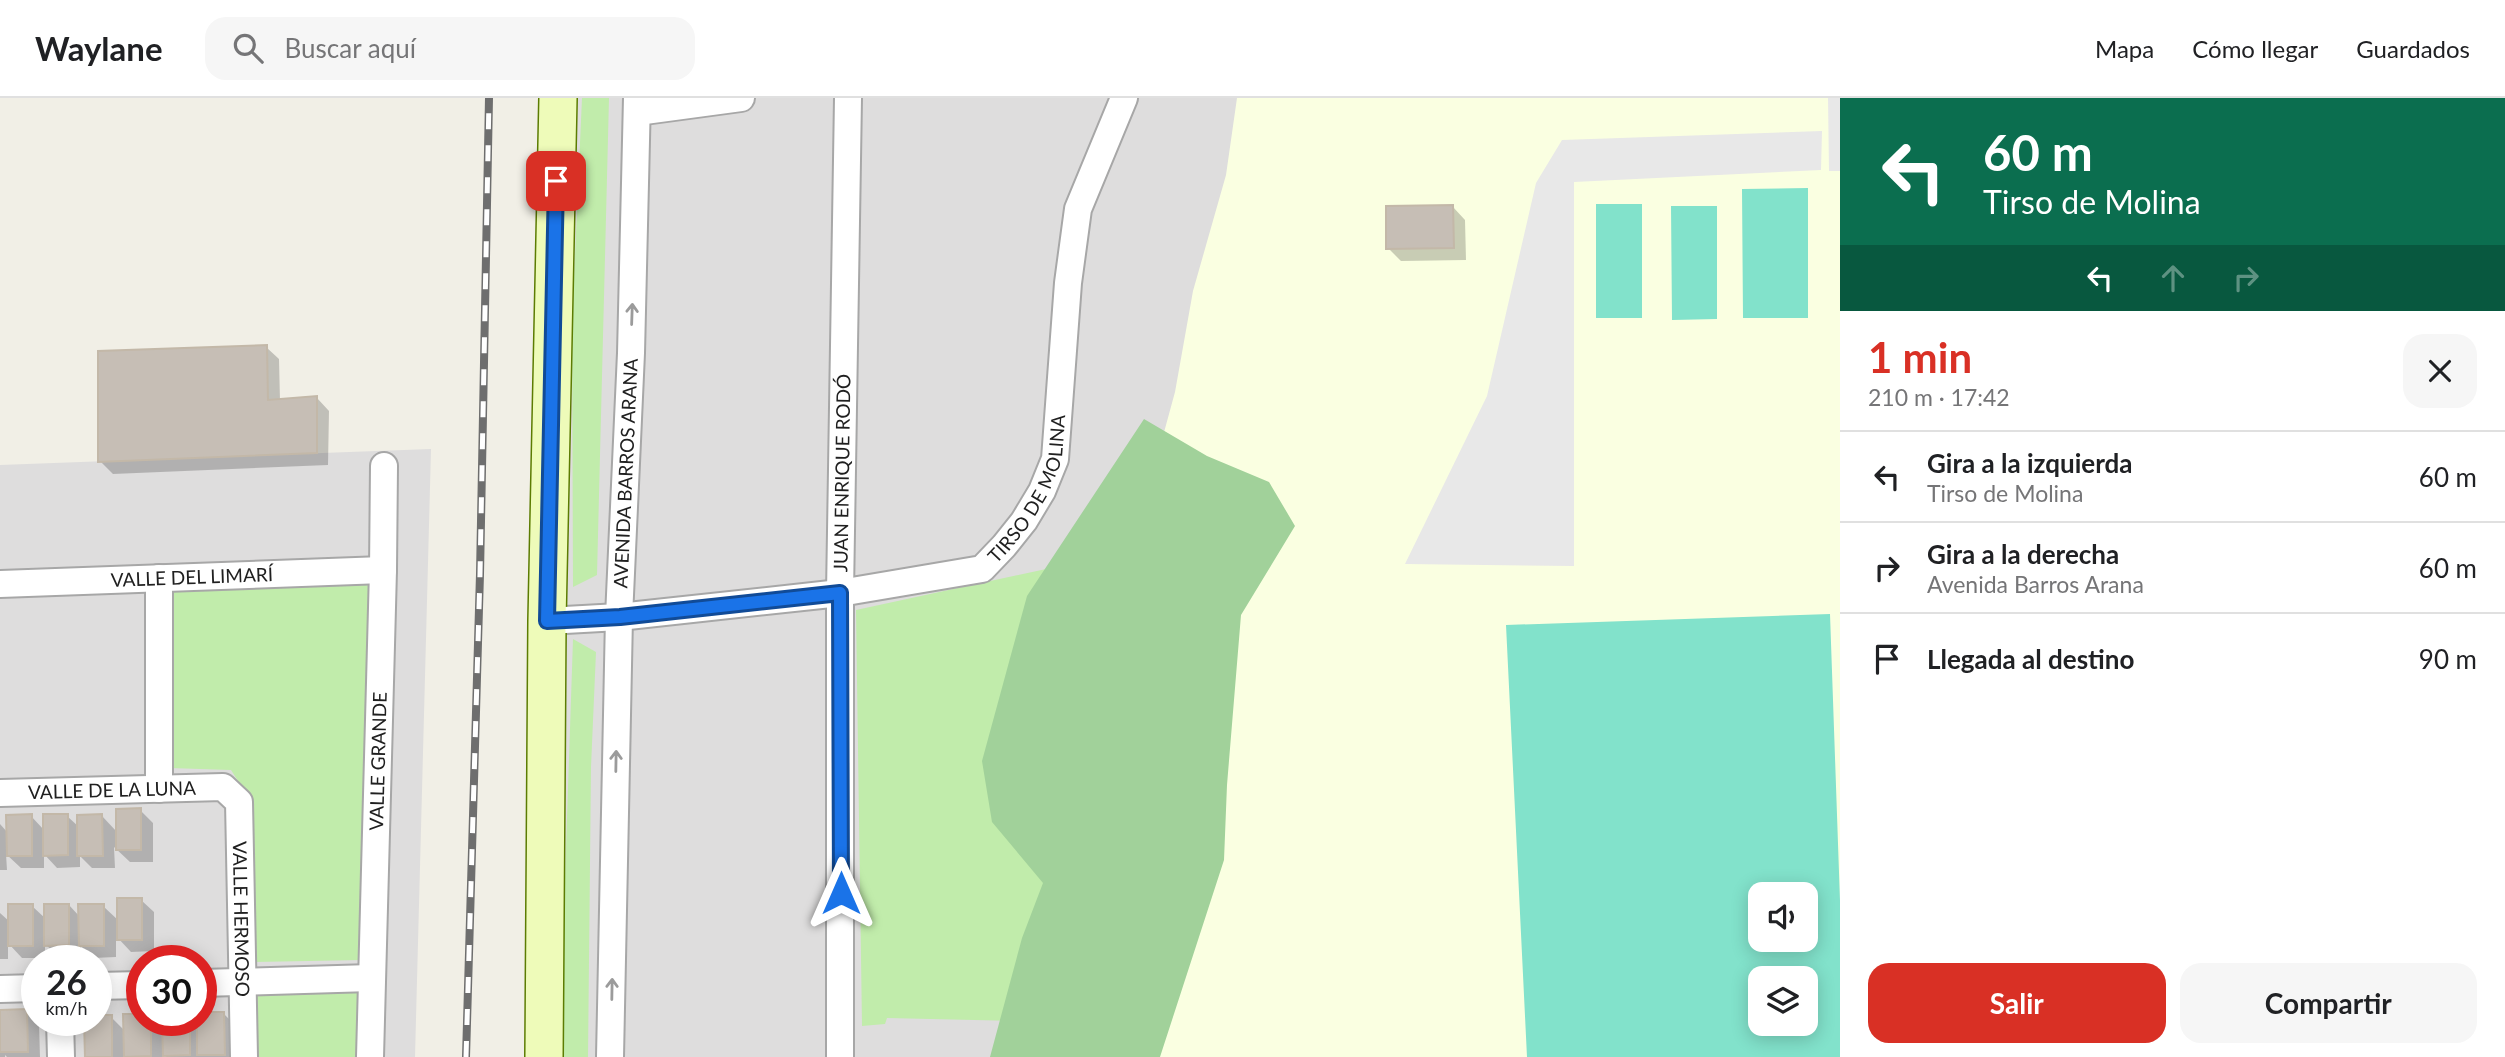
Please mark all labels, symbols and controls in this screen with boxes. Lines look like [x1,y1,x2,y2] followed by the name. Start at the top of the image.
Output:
[205,17,695,80] search box
[35,28,163,68] text: Waylane
[229,29,267,67] icon: search
[285,32,416,64] text: Buscar aquí
[2095,34,2154,63] text: Mapa
[2192,34,2318,63] text: Cómo llegar
[2356,34,2470,63] text: Guardados
[1983,123,2093,181] text: 60 m
[1868,126,1959,217] icon: left
[526,151,586,211] pin
[537,162,575,200] icon: arrive
[1983,182,2201,221] text: Tirso de Molina
[2081,259,2119,297] icon: left
[2154,259,2192,297] icon: ahead
[2227,259,2265,297] icon: right
[625,302,638,325] one-way arrow
[1868,332,1972,382] text: 1 min
[2403,334,2477,408] button: close
[608,358,642,589] street label: AVENIDA BARROS ARANA
[828,374,855,572] street label: JUAN ENRIQUE RODÓ
[1868,383,2010,411] text: 210 m · 17:42
[983,414,1069,567] street label: TIRSO DE MOLINA
[1927,447,2133,479] text: Gira a la izquierda
[1868,458,1906,496] icon: left
[2419,461,2477,493] text: 60 m
[1927,479,2083,507] text: Tirso de Molina
[1927,538,2119,570] text: Gira a la derecha
[1868,549,1906,587] icon: right
[2419,552,2477,584] text: 60 m
[110,562,275,591] street label: VALLE DEL LIMARÍ
[1927,570,2144,598] text: Avenida Barros Arana
[1868,640,1906,678] icon: arrive
[1927,643,2134,675] text: Llegada al destino
[2419,643,2477,675] text: 90 m
[364,691,391,831] street label: VALLE GRANDE
[610,750,623,773] one-way arrow
[28,776,196,803] street label: VALLE DE LA LUNA
[229,841,255,997] street label: VALLE HERMOSO
[804,856,878,930] position arrow
[1748,882,1818,1036] map controls
[1748,882,1818,952] button: sound
[126,945,217,1036] speed limit sign: 30
[46,960,87,1002] text: 26
[1868,963,2166,1043] button: Salir
[2180,963,2477,1043] button: Compartir
[1748,966,1818,1036] button: layers
[605,978,618,1001] one-way arrow
[45,997,88,1019] text: km/h

